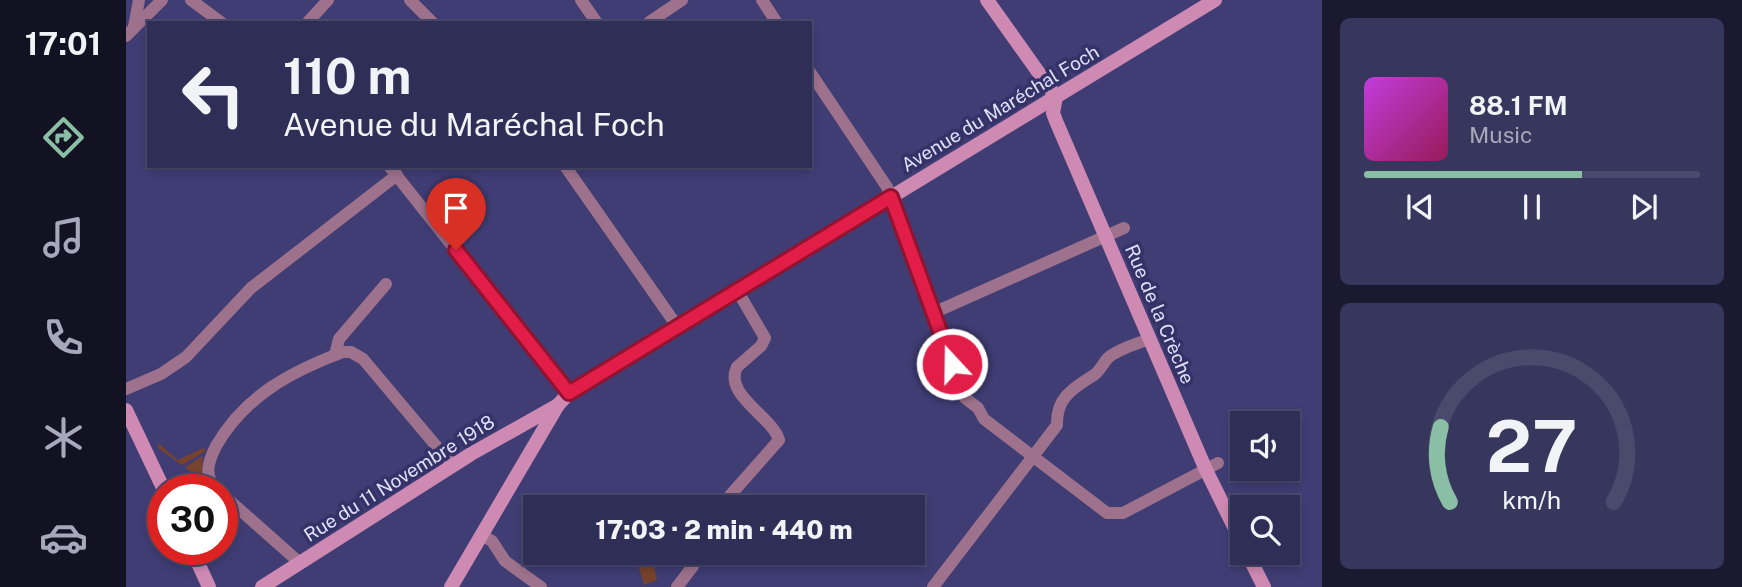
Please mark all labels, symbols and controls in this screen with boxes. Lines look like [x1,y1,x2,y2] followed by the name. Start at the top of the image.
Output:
[25,25,101,62] text: 17:01
[897,40,1103,176] street label: Avenue du Maréchal Foch
[283,47,411,105] text: 110 m
[168,49,259,140] icon: left
[1469,90,1568,121] text: 88.1 FM
[283,106,665,143] text: Avenue du Maréchal Foch
[39,113,88,162] icon: directions
[1469,121,1533,148] text: Music
[426,178,486,250] pin
[1401,188,1439,226] icon: previous
[1513,188,1551,226] icon: pause
[1625,188,1663,226] icon: next
[437,189,475,227] icon: arrive
[39,213,88,262] icon: music
[1121,241,1199,387] street label: Rue de la Crèche
[39,313,88,362] icon: phone
[915,327,989,401] position arrow
[1486,403,1578,488] text: 27
[300,410,498,546] street label: Rue du 11 Novembre 1918
[1230,411,1300,565] map controls
[1230,411,1300,481] button: sound
[39,413,88,462] icon: climate
[147,474,238,565] speed limit sign: 30
[1503,485,1561,515] text: km/h
[1230,495,1300,565] button: search
[39,513,88,562] icon: car
[595,514,853,545] text: 17:03 · 2 min · 440 m

